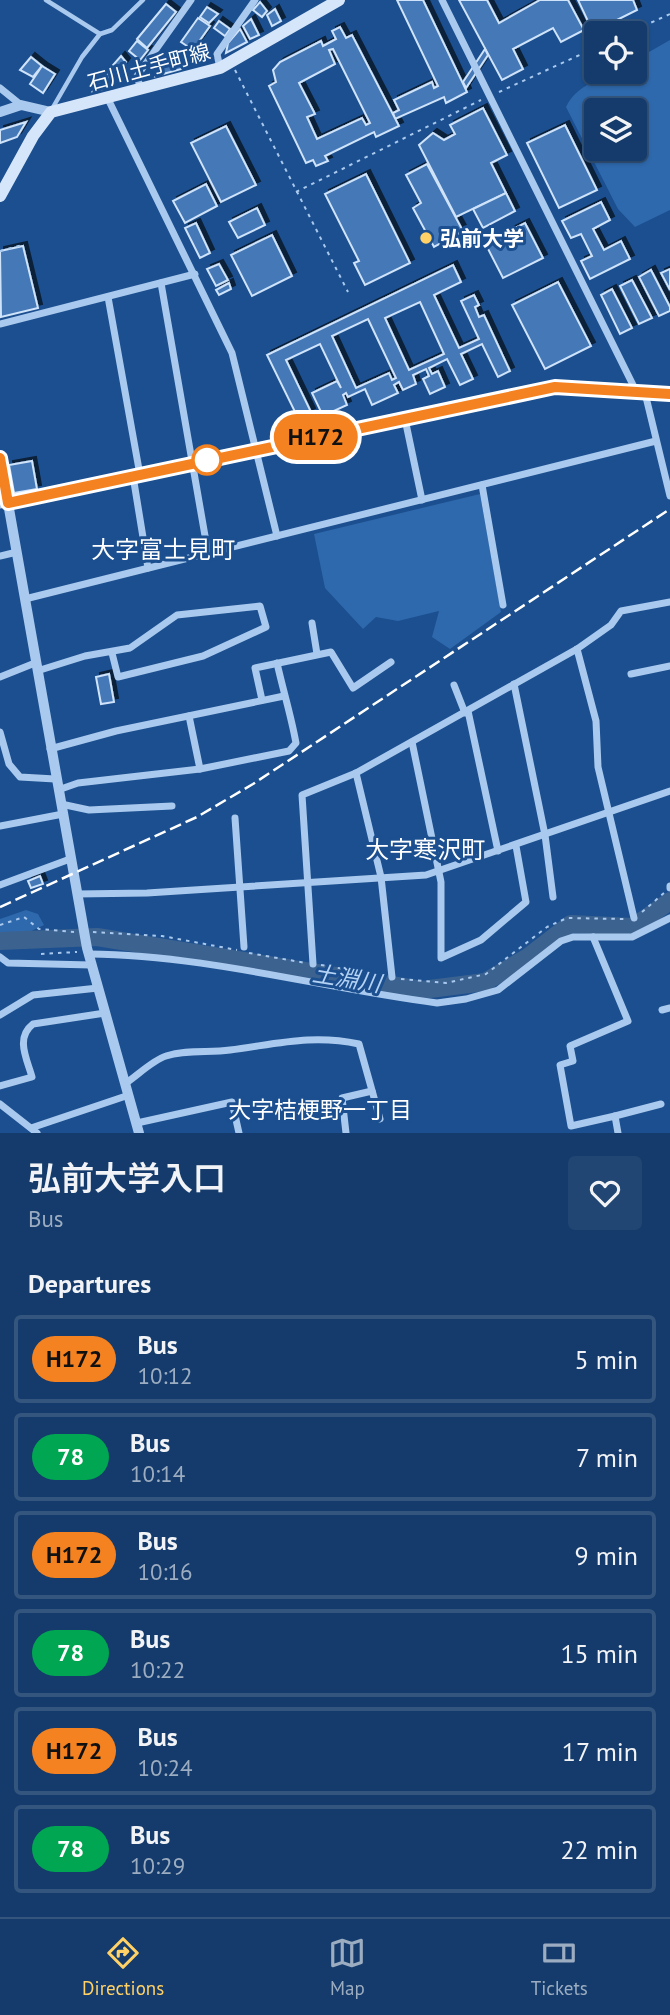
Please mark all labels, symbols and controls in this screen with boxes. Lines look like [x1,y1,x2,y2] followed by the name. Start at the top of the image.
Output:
[584,21,647,161] map controls
[584,21,647,84] button: locate
[85,38,213,96] street label: 石川土手町線
[584,98,647,161] button: layers
[440,225,524,252] place label: 弘前大学
[418,230,434,246] marker: 弘前大学
[267,414,365,460] line badge: H172
[288,421,344,452] text: H172
[192,445,222,475] unlabelled marker
[91,534,235,565] district label: 大字富士見町
[365,834,485,865] district label: 大字寒沢町
[311,958,386,998] water label: 土淵川
[228,1095,412,1124] district label: 大字桔梗野一丁目
[28,1156,226,1199] text: 弘前大学入口
[568,1156,642,1230] button: heart
[28,1204,64,1233] text: Bus
[28,1267,151,1300] text: Departures
[137,1328,178,1361] text: Bus
[46,1343,102,1374] text: H172
[575,1343,638,1376] text: 5 min
[137,1361,193,1390] text: 10:12
[130,1426,170,1459] text: Bus
[57,1441,84,1472] text: 78
[576,1441,638,1474] text: 7 min
[130,1459,185,1488] text: 10:14
[137,1524,178,1557] text: Bus
[46,1539,102,1570] text: H172
[575,1539,638,1572] text: 9 min
[137,1557,193,1586] text: 10:16
[130,1622,170,1655] text: Bus
[57,1637,84,1668] text: 78
[560,1637,638,1670] text: 15 min
[130,1655,185,1684] text: 10:22
[137,1720,178,1753] text: Bus
[46,1735,102,1766] text: H172
[562,1735,638,1768] text: 17 min
[137,1753,193,1782] text: 10:24
[130,1818,170,1851] text: Bus
[57,1833,84,1864] text: 78
[560,1833,638,1866] text: 22 min
[130,1851,185,1880] text: 10:29
[82,1934,164,2000] tab: Directions
[328,1934,366,2000] tab: Map
[531,1934,588,2000] tab: Tickets

